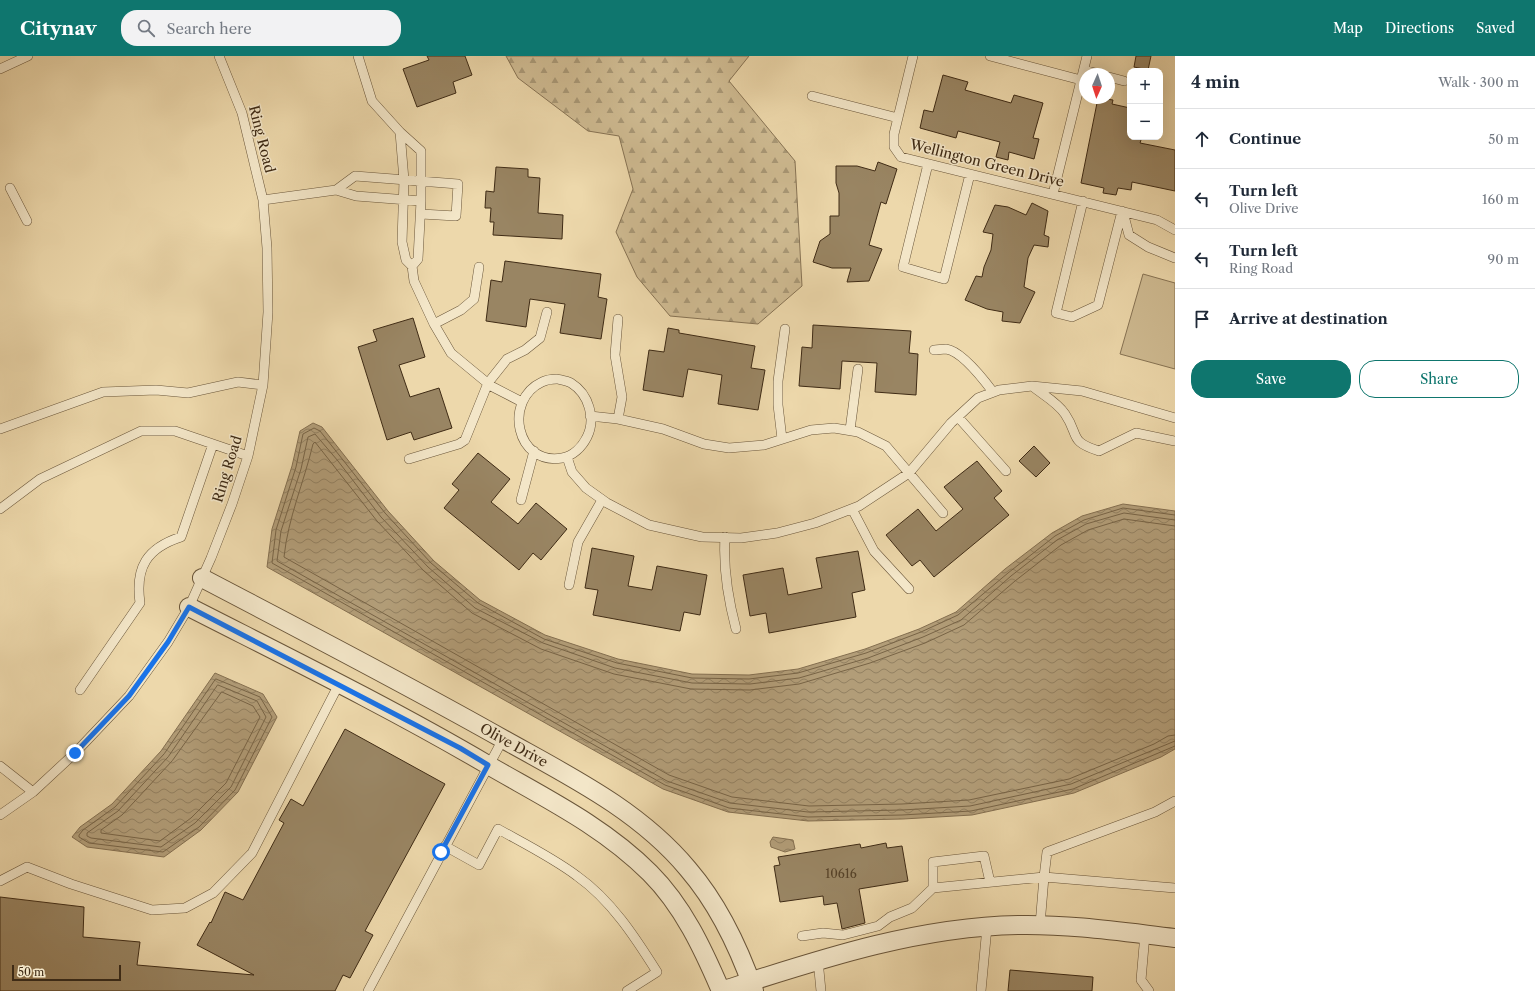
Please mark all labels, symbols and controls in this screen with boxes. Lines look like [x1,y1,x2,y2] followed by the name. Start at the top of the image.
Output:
[121,10,401,46] search box
[20,17,97,40] text: Citynav
[135,17,157,39] icon: search
[167,19,252,38] text: Search here
[1333,19,1363,37] text: Map
[1385,19,1454,37] text: Directions
[1476,19,1515,37] text: Saved
[1079,68,1115,104] north arrow
[1127,68,1163,140] map controls
[1127,68,1163,104] button: +
[1191,72,1240,92] text: 4 min
[1438,74,1519,90] text: Walk · 300 m
[245,103,279,175] street label: Ring Road
[1127,104,1163,140] button: −
[1191,128,1213,150] icon: ahead
[1229,129,1301,148] text: Continue
[1488,131,1519,147] text: 50 m
[907,135,1066,191] street label: Wellington Green Drive
[1229,181,1298,200] text: Turn left
[1191,188,1213,210] icon: left
[1482,191,1519,207] text: 160 m
[1229,200,1299,216] text: Olive Drive
[1229,241,1298,260] text: Turn left
[1191,248,1213,270] icon: left
[1488,251,1519,267] text: 90 m
[1229,260,1293,276] text: Ring Road
[1191,308,1213,330] icon: arrive
[1229,309,1388,328] text: Arrive at destination
[1191,360,1351,398] button: Save
[1359,360,1519,398] button: Share
[208,433,246,505] street label: Ring Road
[477,719,551,771] street label: Olive Drive
[66,744,84,762] route end
[432,843,450,861] route start
[825,866,857,881] house number: 10616
[12,963,121,982] scale bar
[18,965,44,979] text: 50 m

